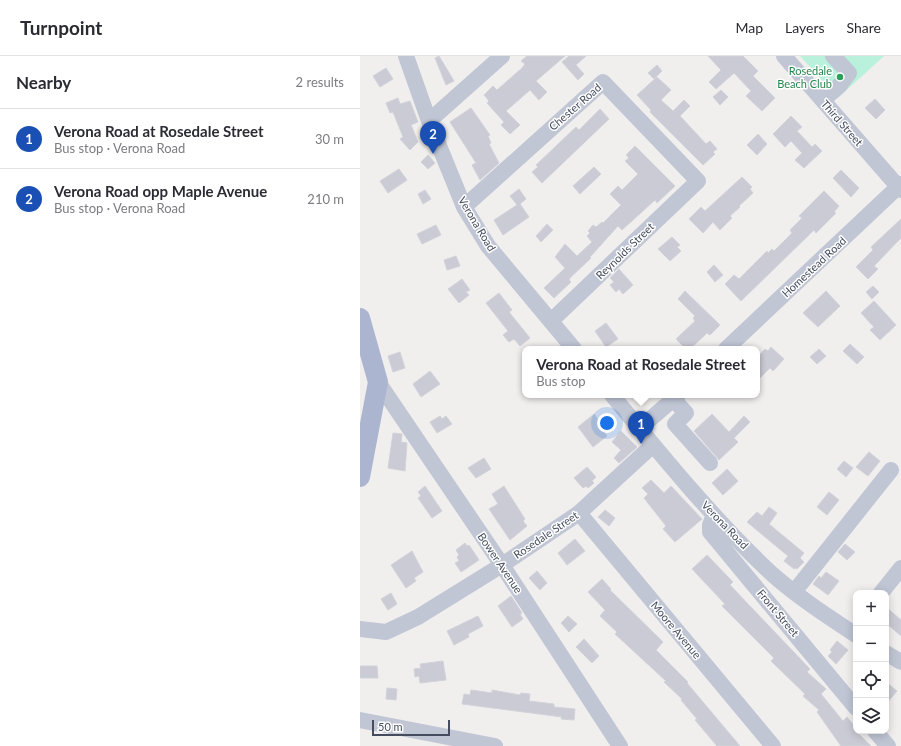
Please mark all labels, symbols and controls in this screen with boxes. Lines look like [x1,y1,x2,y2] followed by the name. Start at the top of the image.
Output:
[20,16,102,39] text: Turnpoint
[735,19,763,36] text: Map
[785,19,825,36] text: Layers
[847,19,881,36] text: Share
[777,64,832,90] place label: Rosedale Beach Club
[16,72,71,93] text: Nearby
[835,72,845,82] marker: Rosedale Beach Club
[296,74,344,90] text: 2 results
[546,80,603,133] street label: Chester Road
[819,97,866,148] street label: Third Street
[420,121,446,154] pin: 2
[54,122,263,140] text: Verona Road at Rosedale Street
[25,131,33,147] text: 1
[315,131,344,147] text: 30 m
[54,140,185,156] text: Bus stop · Verona Road
[54,182,267,200] text: Verona Road opp Maple Avenue
[25,191,33,207] text: 2
[307,191,344,207] text: 210 m
[456,194,499,253] street label: Verona Road
[54,200,185,216] text: Bus stop · Verona Road
[593,220,656,282] street label: Reynolds Street
[779,234,848,300] street label: Homestead Road
[522,346,760,398] popup
[536,355,746,373] text: Verona Road at Rosedale Street
[536,373,586,389] text: Bus stop
[628,411,654,444] pin: 1
[597,413,617,433] your location
[699,498,751,551] street label: Verona Road
[511,508,581,561] street label: Rosedale Street
[475,530,526,596] street label: Bower Avenue
[755,586,802,639] street label: Front Street
[853,590,889,734] map controls
[853,590,889,626] button: +
[649,598,704,661] street label: Moore Avenue
[853,626,889,662] button: −
[853,662,889,698] button: locate
[853,698,889,734] button: layers
[372,718,450,737] scale bar
[378,720,403,733] text: 50 m

